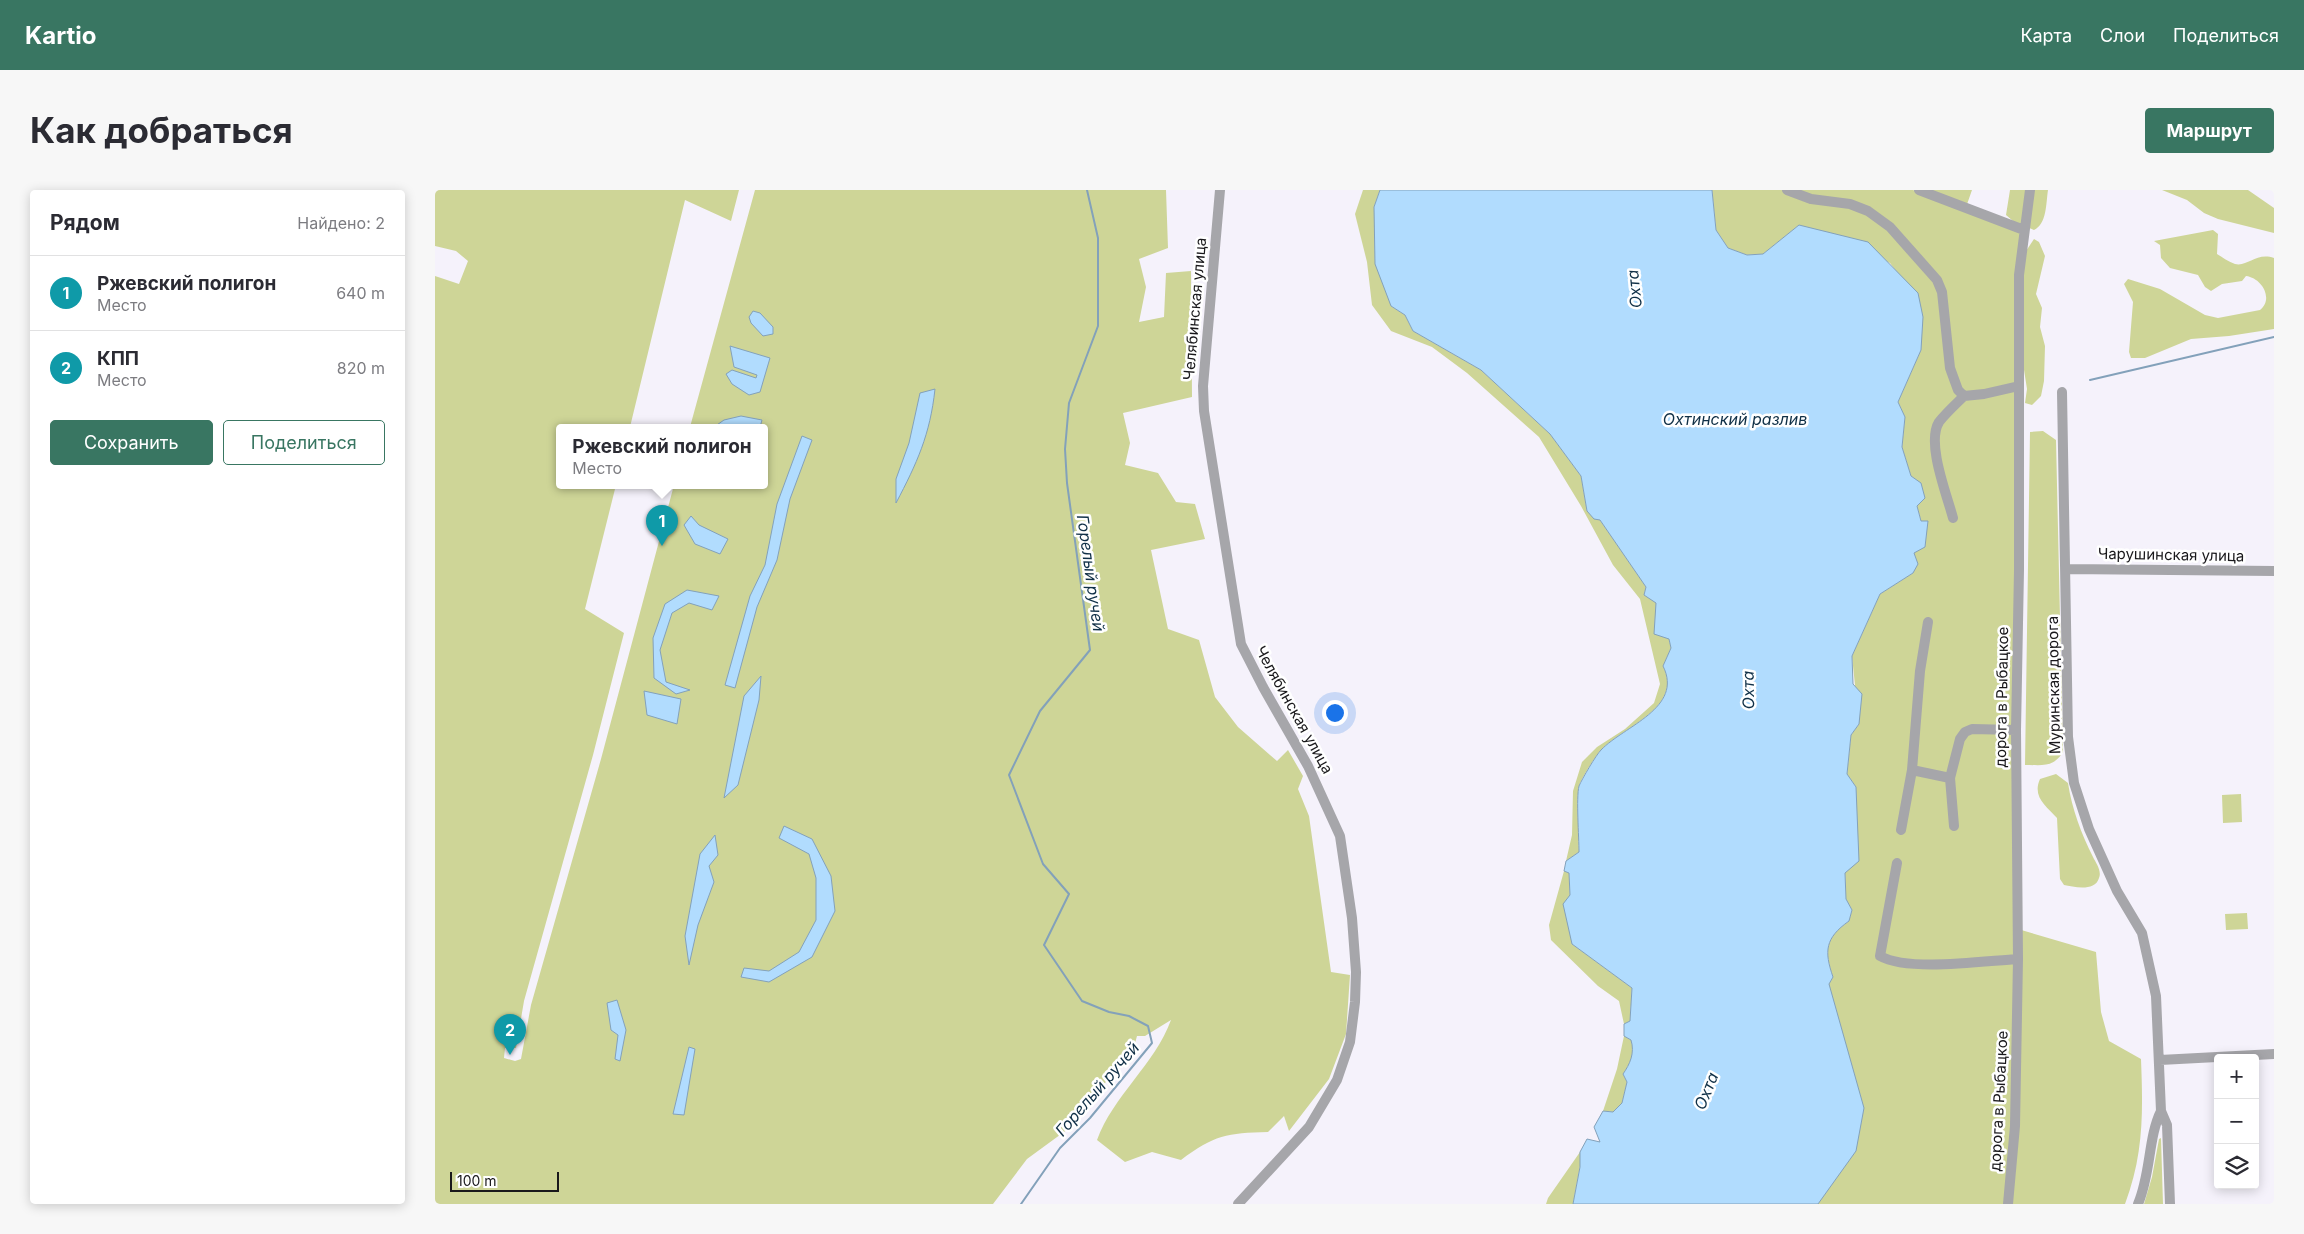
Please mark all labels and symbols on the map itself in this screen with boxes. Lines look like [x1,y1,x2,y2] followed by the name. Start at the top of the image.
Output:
[1179,237,1210,381] street label: Челябинская улица
[1622,269,1646,309] water label: Охта
[1663,409,1807,429] water label: Охтинский разлив
[646,505,678,546] pin: 1
[1073,513,1109,633] water label: Горелый ручей
[2098,544,2244,565] street label: Чарушинская улица
[2043,616,2064,754] street label: Муринская дорога
[1991,626,2012,768] street label: дорога в Рыбацкое
[1251,643,1337,777] street label: Челябинская улица
[1738,670,1758,709] water label: Охта
[1322,700,1348,726] your location
[494,1014,526,1055] pin: 2
[1985,1030,2012,1172] street label: дорога в Рыбацкое
[1051,1038,1143,1140] water label: Горелый ручей
[1690,1069,1723,1113] water label: Охта
[450,1169,559,1192] scale bar

